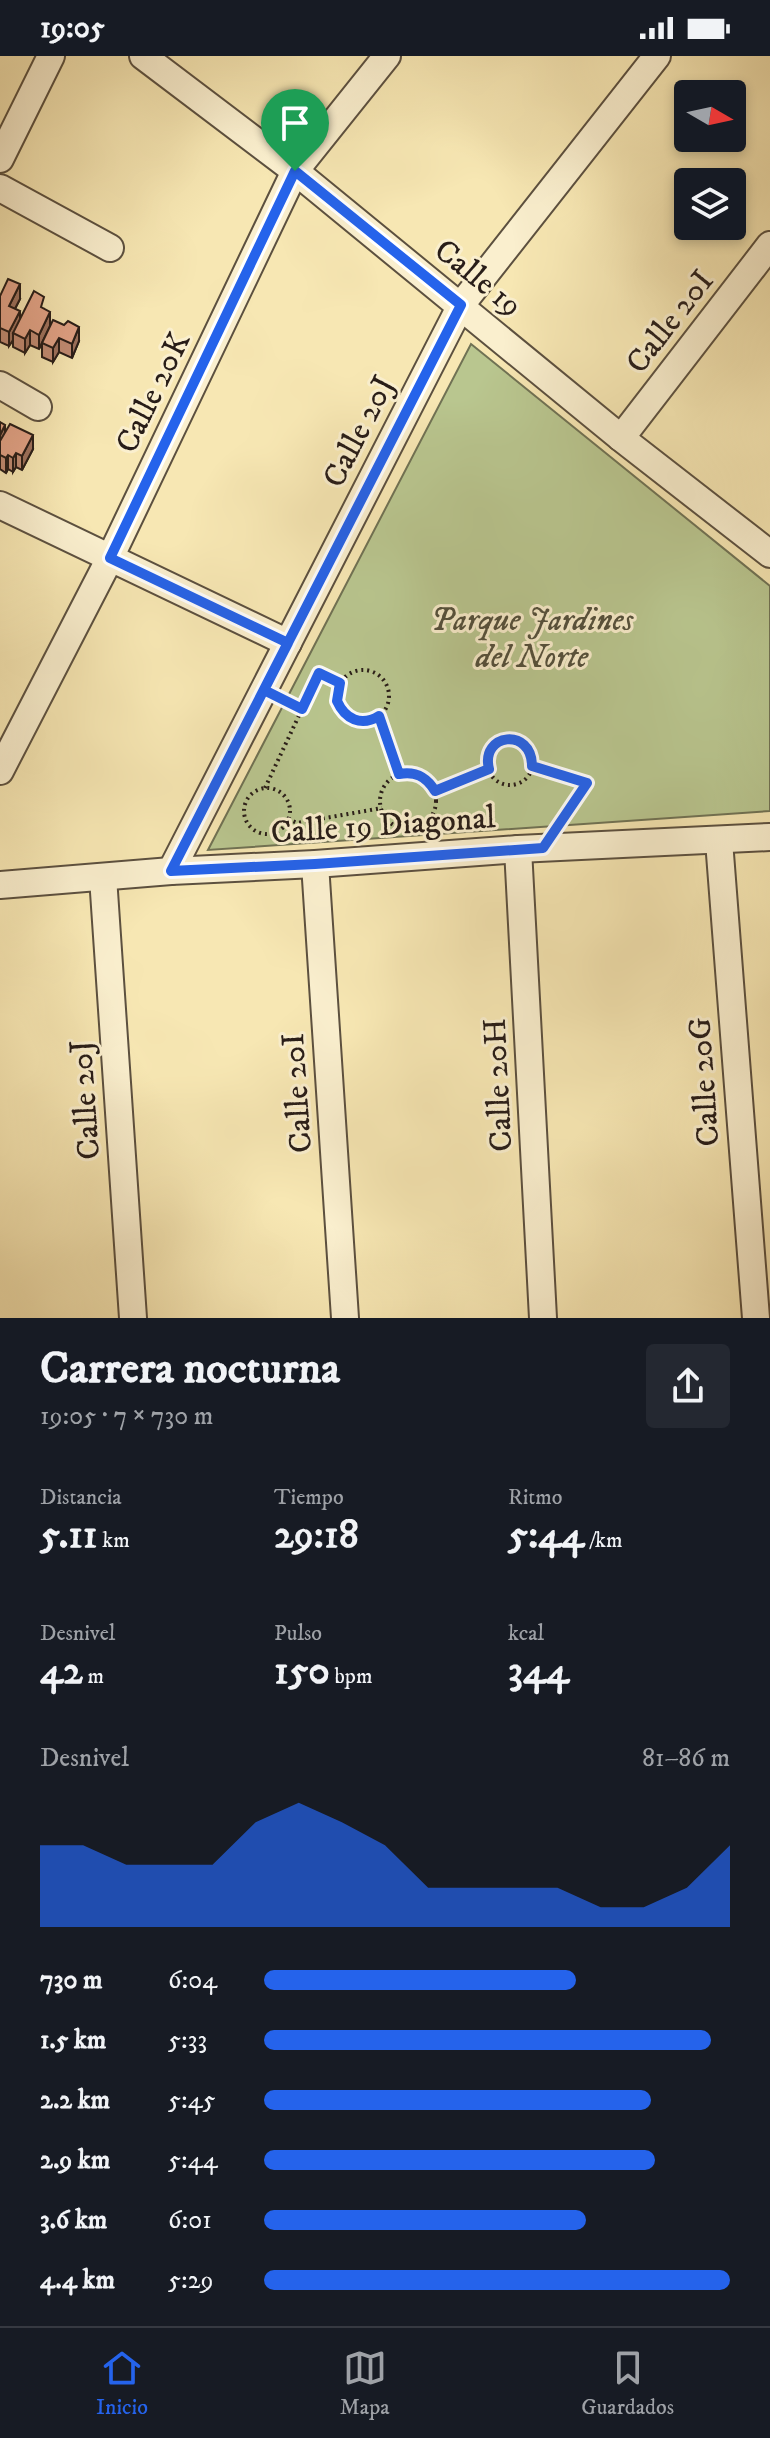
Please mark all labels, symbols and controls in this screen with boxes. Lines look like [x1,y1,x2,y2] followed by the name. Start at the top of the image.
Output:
[40,10,105,47] text: 19:05
[674,80,746,152] north arrow
[674,80,746,240] map controls
[261,89,329,171] pin
[273,101,317,145] icon: arrive
[674,168,746,240] button: layers
[426,231,530,326] street label: Calle 19
[618,263,723,382] street label: Calle 20I
[107,325,200,460] street label: Calle 20K
[315,369,405,494] street label: Calle 20J
[431,601,634,678] park label: Parque Jardines del Norte
[269,798,497,854] street label: Calle 19 Diagonal
[681,1016,729,1148] street label: Calle 20G
[476,1017,522,1153] street label: Calle 20H
[274,1032,322,1154] street label: Calle 20I
[62,1039,110,1161] street label: Calle 20J
[40,1342,340,1397] text: Carrera nocturna
[646,1344,730,1428] button: share
[40,1400,213,1433] text: 19:05 · 7 × 730 m
[40,1484,122,1511] text: Distancia
[274,1484,344,1511] text: Tiempo
[508,1484,562,1511] text: Ritmo
[40,1511,98,1561] text: 5.11
[274,1511,359,1561] text: 29:18
[508,1511,584,1561] text: 5:44
[98,1527,130,1554] text: km
[584,1527,623,1554] text: /km
[40,1620,115,1647] text: Desnivel
[274,1620,322,1647] text: Pulso
[508,1620,544,1647] text: kcal
[40,1647,83,1697] text: 42
[274,1647,330,1697] text: 150
[508,1647,569,1697] text: 344
[83,1663,104,1690] text: m
[330,1663,372,1690] text: bpm
[40,1742,129,1775] text: Desnivel
[642,1742,730,1775] text: 81–86 m
[40,1964,103,1997] text: 730 m
[168,1964,217,1997] text: 6:04
[40,2024,106,2057] text: 1.5 km
[168,2024,207,2057] text: 5:33
[40,2084,110,2117] text: 2.2 km
[168,2084,215,2117] text: 5:45
[40,2144,110,2177] text: 2.9 km
[168,2144,218,2177] text: 5:44
[40,2204,107,2237] text: 3.6 km
[168,2204,212,2237] text: 6:01
[40,2264,115,2297] text: 4.4 km
[168,2264,213,2297] text: 5:29
[96,2346,148,2421] tab: Inicio
[340,2346,390,2421] tab: Mapa
[581,2346,674,2421] tab: Guardados

